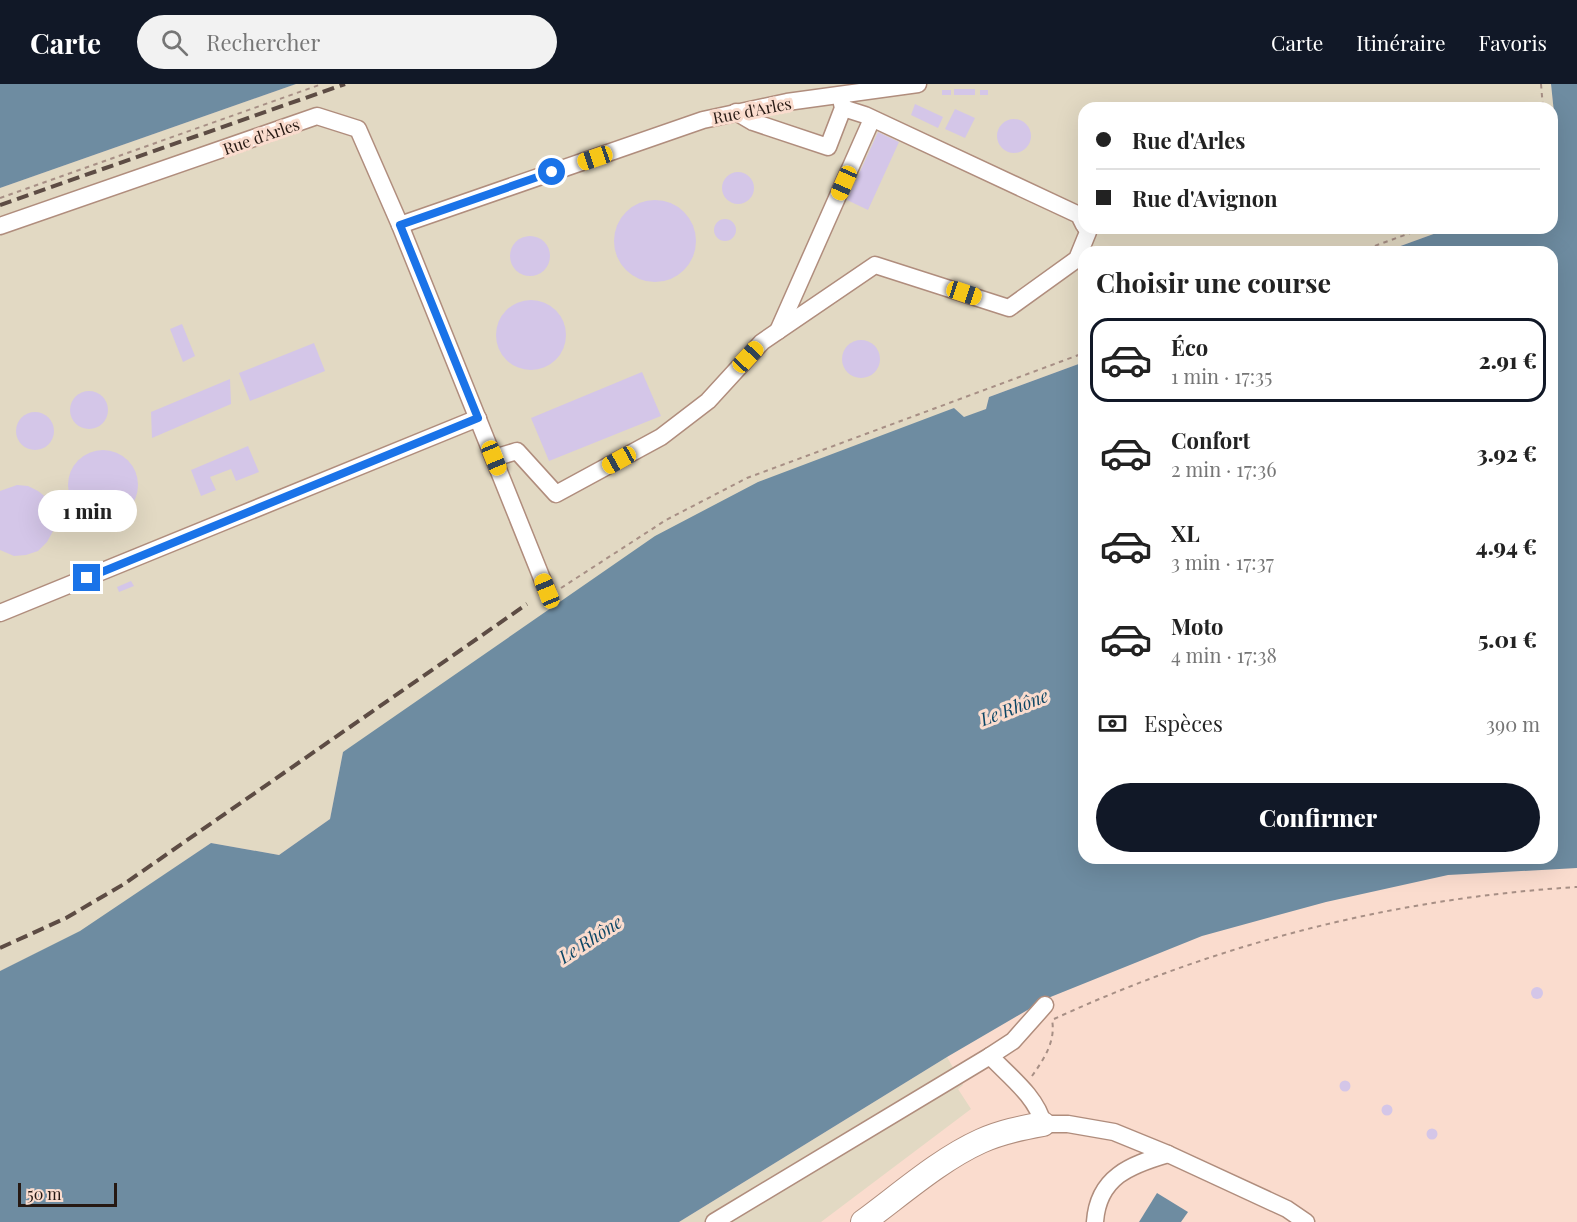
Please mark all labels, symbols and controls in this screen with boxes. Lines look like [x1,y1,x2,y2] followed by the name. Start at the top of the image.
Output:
[137,15,557,69] search box
[30,24,101,61] text: Carte
[158,26,191,59] icon: search
[206,27,320,57] text: Rechercher
[1271,28,1323,56] text: Carte
[1356,28,1446,56] text: Itinéraire
[1479,28,1547,56] text: Favoris
[711,92,793,128] street label: Rue d'Arles
[220,113,302,159] street label: Rue d'Arles
[1132,125,1245,155] text: Rue d'Arles
[575,144,615,172] car
[538,158,565,185] route start
[828,163,860,203] car
[1132,183,1278,213] text: Rue d'Avignon
[1096,264,1331,300] text: Choisir une course
[944,279,984,307] car
[1171,332,1208,362] text: Éco
[1099,333,1153,387] icon: car
[729,338,767,376] car
[1479,345,1537,375] text: 2.91 €
[1171,362,1272,389] text: 1 min · 17:35
[1171,425,1250,455] text: Confort
[1099,426,1153,480] icon: car
[479,438,509,478] car
[1477,438,1537,468] text: 3.92 €
[599,443,639,477] car
[1171,455,1277,482] text: 2 min · 17:36
[38,491,136,533] callout: 1 min
[63,497,112,524] text: 1 min
[1171,518,1200,548] text: XL
[1099,519,1153,573] icon: car
[1476,531,1537,561] text: 4.94 €
[1171,548,1274,575] text: 3 min · 17:37
[73,564,100,591] route end
[532,571,562,611] car
[1171,611,1224,641] text: Moto
[1099,612,1153,666] icon: car
[1478,624,1537,654] text: 5.01 €
[1171,641,1277,668] text: 4 min · 17:38
[975,683,1052,731] water label: Le Rhône
[1096,707,1129,740] icon: cash
[1144,708,1223,738] text: Espèces
[1486,710,1540,737] text: 390 m
[1096,783,1540,852] button: Confirmer
[553,909,627,969] water label: Le Rhône
[18,1180,117,1208] scale bar
[27,1183,61,1204] text: 50 m

